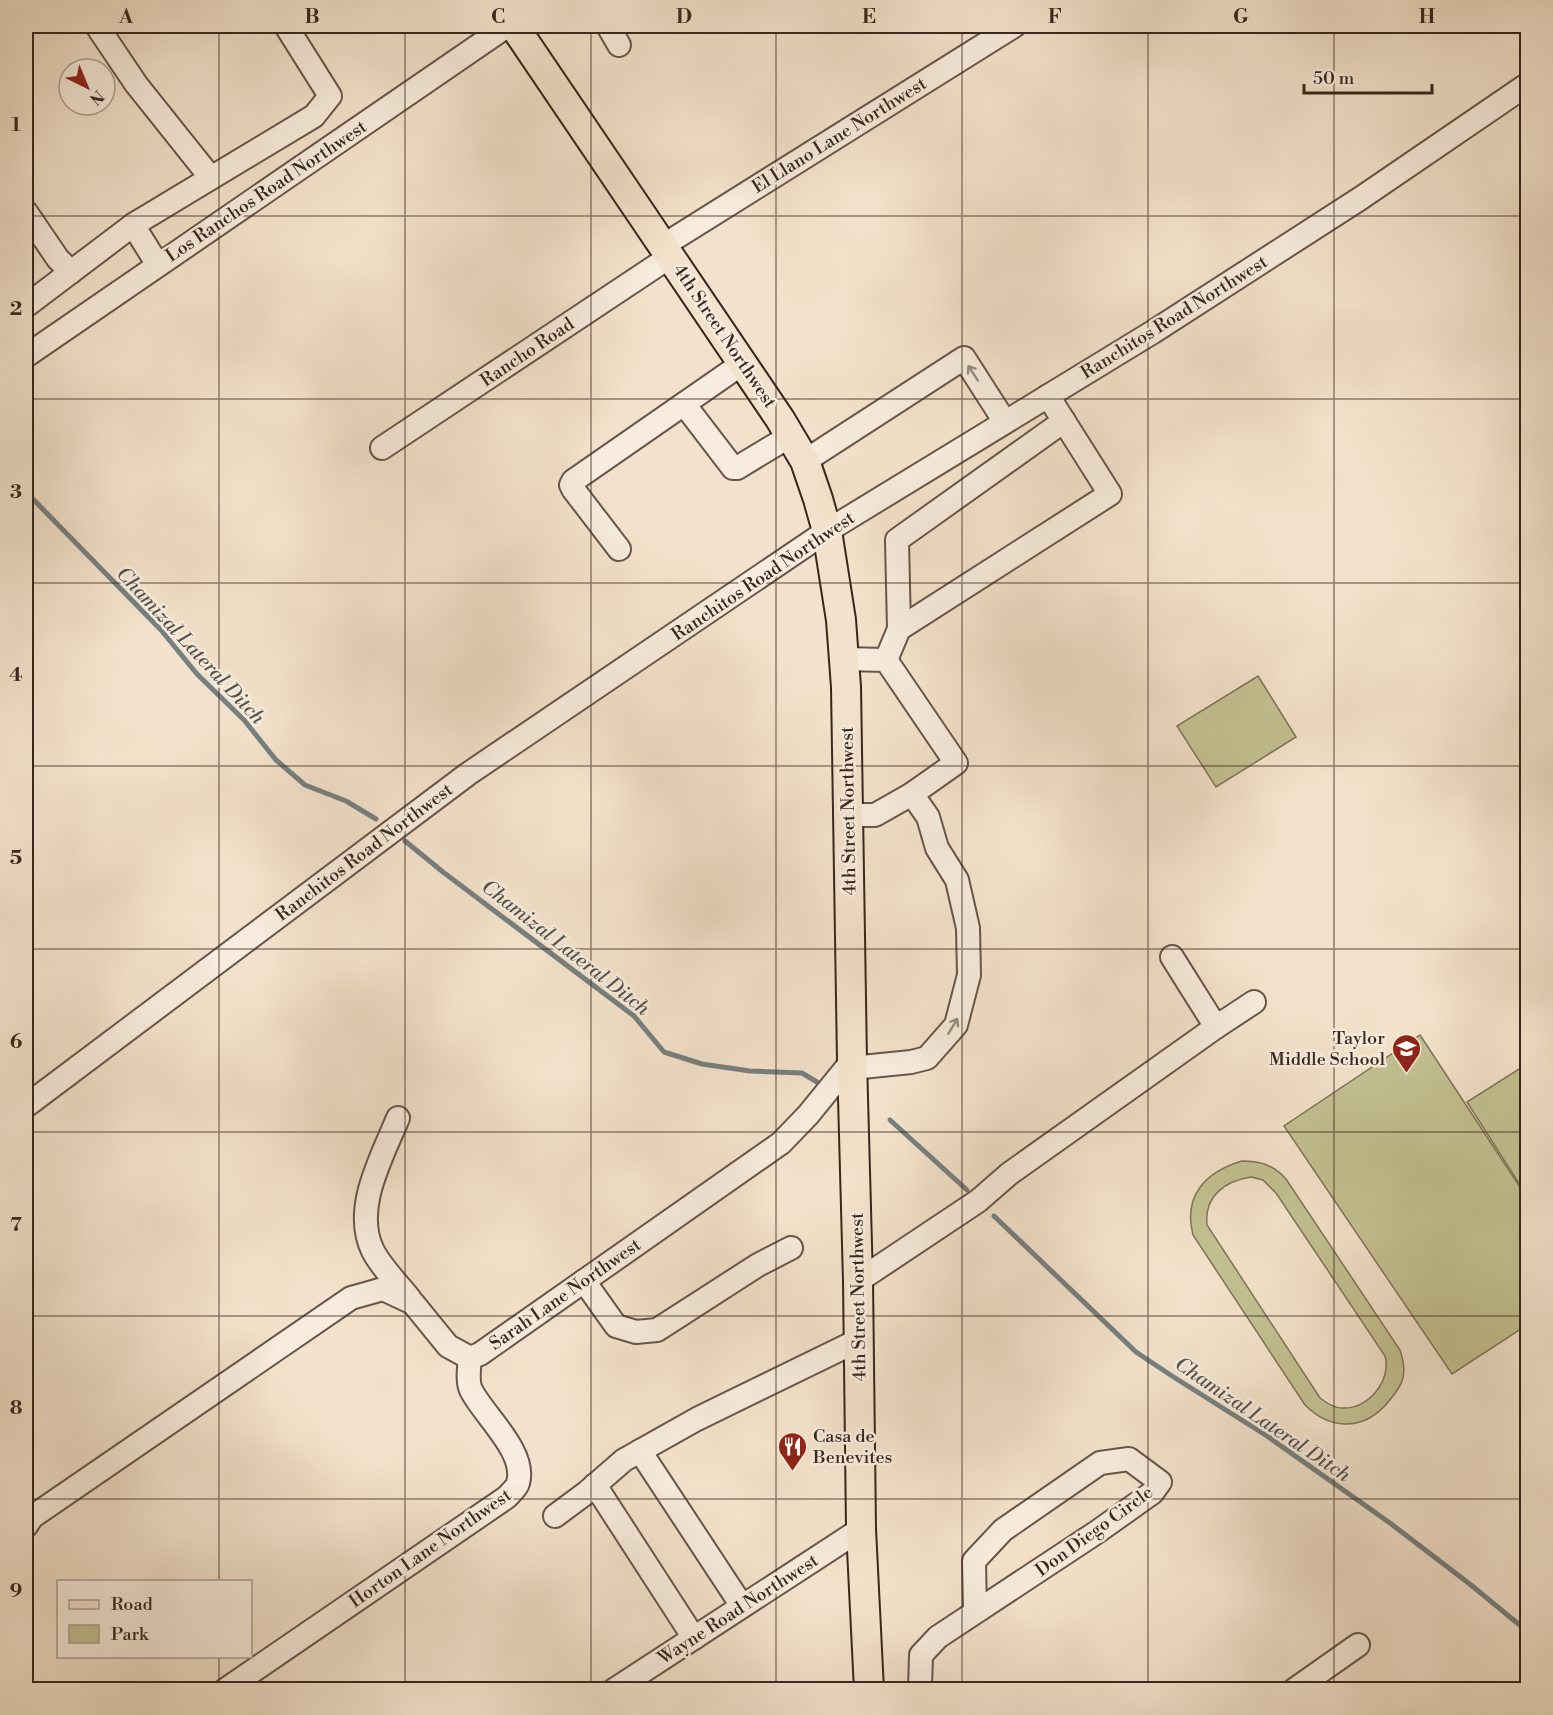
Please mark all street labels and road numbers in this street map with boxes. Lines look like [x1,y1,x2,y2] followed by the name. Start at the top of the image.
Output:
[748,72,931,199] street label: El Llano Lane Northwest
[161,115,372,267] street label: Los Ranchos Road Northwest
[1077,250,1272,384] street label: Ranchitos Road Northwest
[668,260,782,413] street label: 4th Street Northwest
[476,312,579,392] street label: Rancho Road
[667,506,860,646] street label: Ranchitos Road Northwest
[836,726,861,896] street label: 4th Street Northwest
[271,778,458,927] street label: Ranchitos Road Northwest
[846,1212,871,1382] street label: 4th Street Northwest
[485,1233,646,1355] street label: Sarah Lane Northwest
[1031,1481,1158,1582] street label: Don Diego Circle
[345,1483,516,1613] street label: Horton Lane Northwest
[653,1549,823,1670] street label: Wayne Road Northwest

